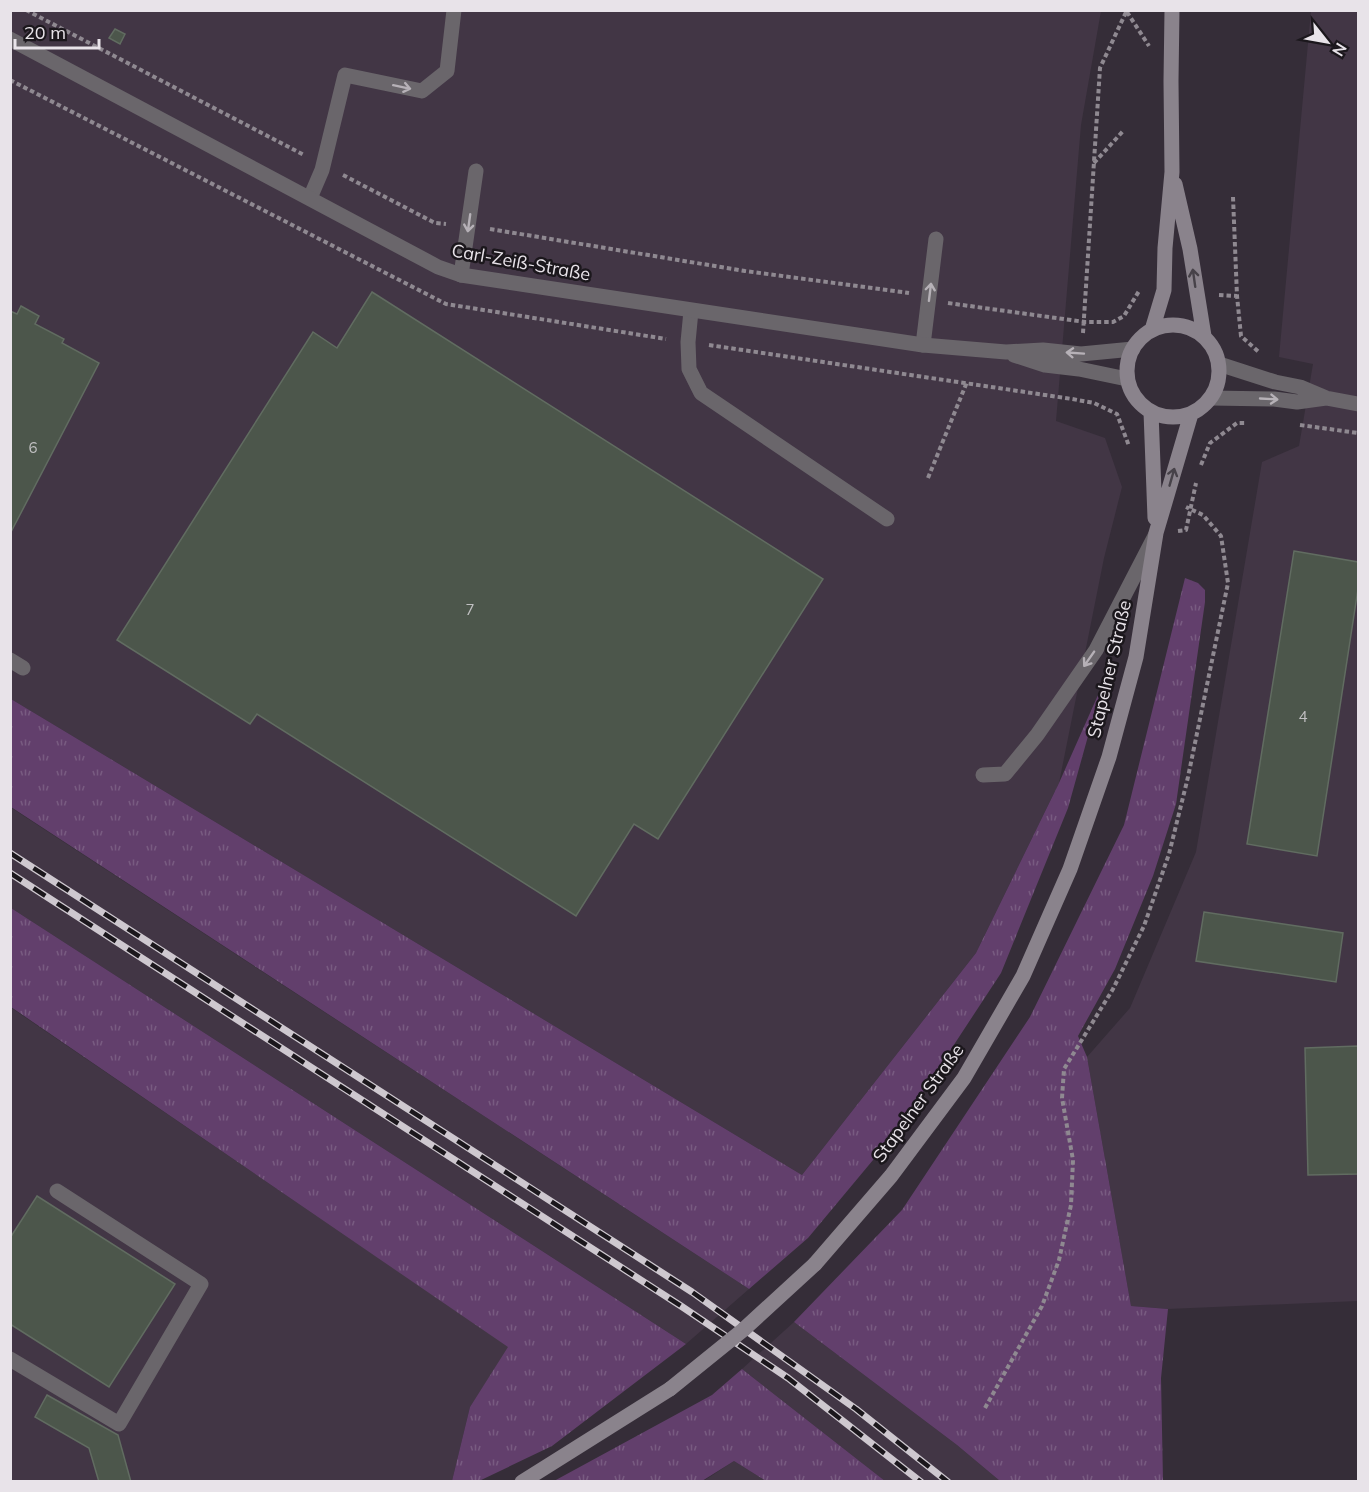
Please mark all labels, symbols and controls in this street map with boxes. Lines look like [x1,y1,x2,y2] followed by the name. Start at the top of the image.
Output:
[15,12,99,50] scale bar
[1297,12,1357,72] north arrow
[24,21,66,44] text: 20 m
[1328,39,1352,60] text: N
[392,82,411,93] one-way arrow
[463,212,474,232] one-way arrow
[450,238,592,286] street label: Carl-Zeiß-Straße
[1188,268,1199,288] one-way arrow
[924,283,935,303] one-way arrow
[1065,347,1085,358] one-way arrow
[1259,394,1279,405] one-way arrow
[28,438,38,457] house number: 6
[1167,468,1178,487] one-way arrow
[1082,598,1136,740] street label: Stapelner Straße
[465,600,475,619] house number: 7
[1083,650,1095,666] one-way arrow
[1298,707,1308,726] house number: 4
[867,1039,969,1167] street label: Stapelner Straße

